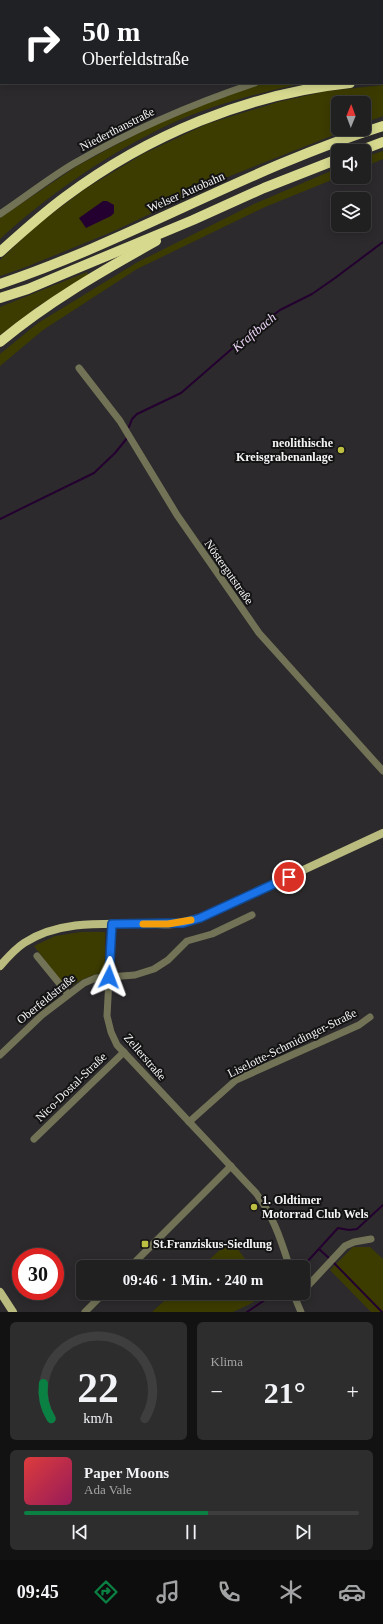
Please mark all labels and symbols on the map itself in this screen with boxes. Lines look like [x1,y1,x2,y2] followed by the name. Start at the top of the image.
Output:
[331,96,371,136] north arrow
[77,104,157,154] street label: Niederthanstraße
[145,169,227,215] street label: Welser Autobahn
[228,309,279,355] water label: Kraftbach
[236,436,334,464] place label: neolithische Kreisgrabenanlage
[336,445,346,455] marker: neolithische Kreisgrabenanlage
[202,537,256,607] street label: Nöstergutstraße
[272,860,306,894] pin
[88,956,130,998] position arrow
[14,971,78,1027] street label: Oberfeldstraße
[225,1006,359,1080] street label: Liselotte-Schmidinger-Straße
[121,1031,169,1083] street label: Zellerstraße
[33,1050,109,1124] street label: Nico-Dostal-Straße
[262,1193,369,1221] place label: 1. Oldtimer Motorrad Club Wels
[249,1202,259,1212] marker: 1. Oldtimer Motorrad Club Wels
[153,1237,272,1251] place label: St.Franziskus-Siedlung
[140,1239,150,1249] marker: St.Franziskus-Siedlung
[12,1248,64,1300] speed limit sign: 30

